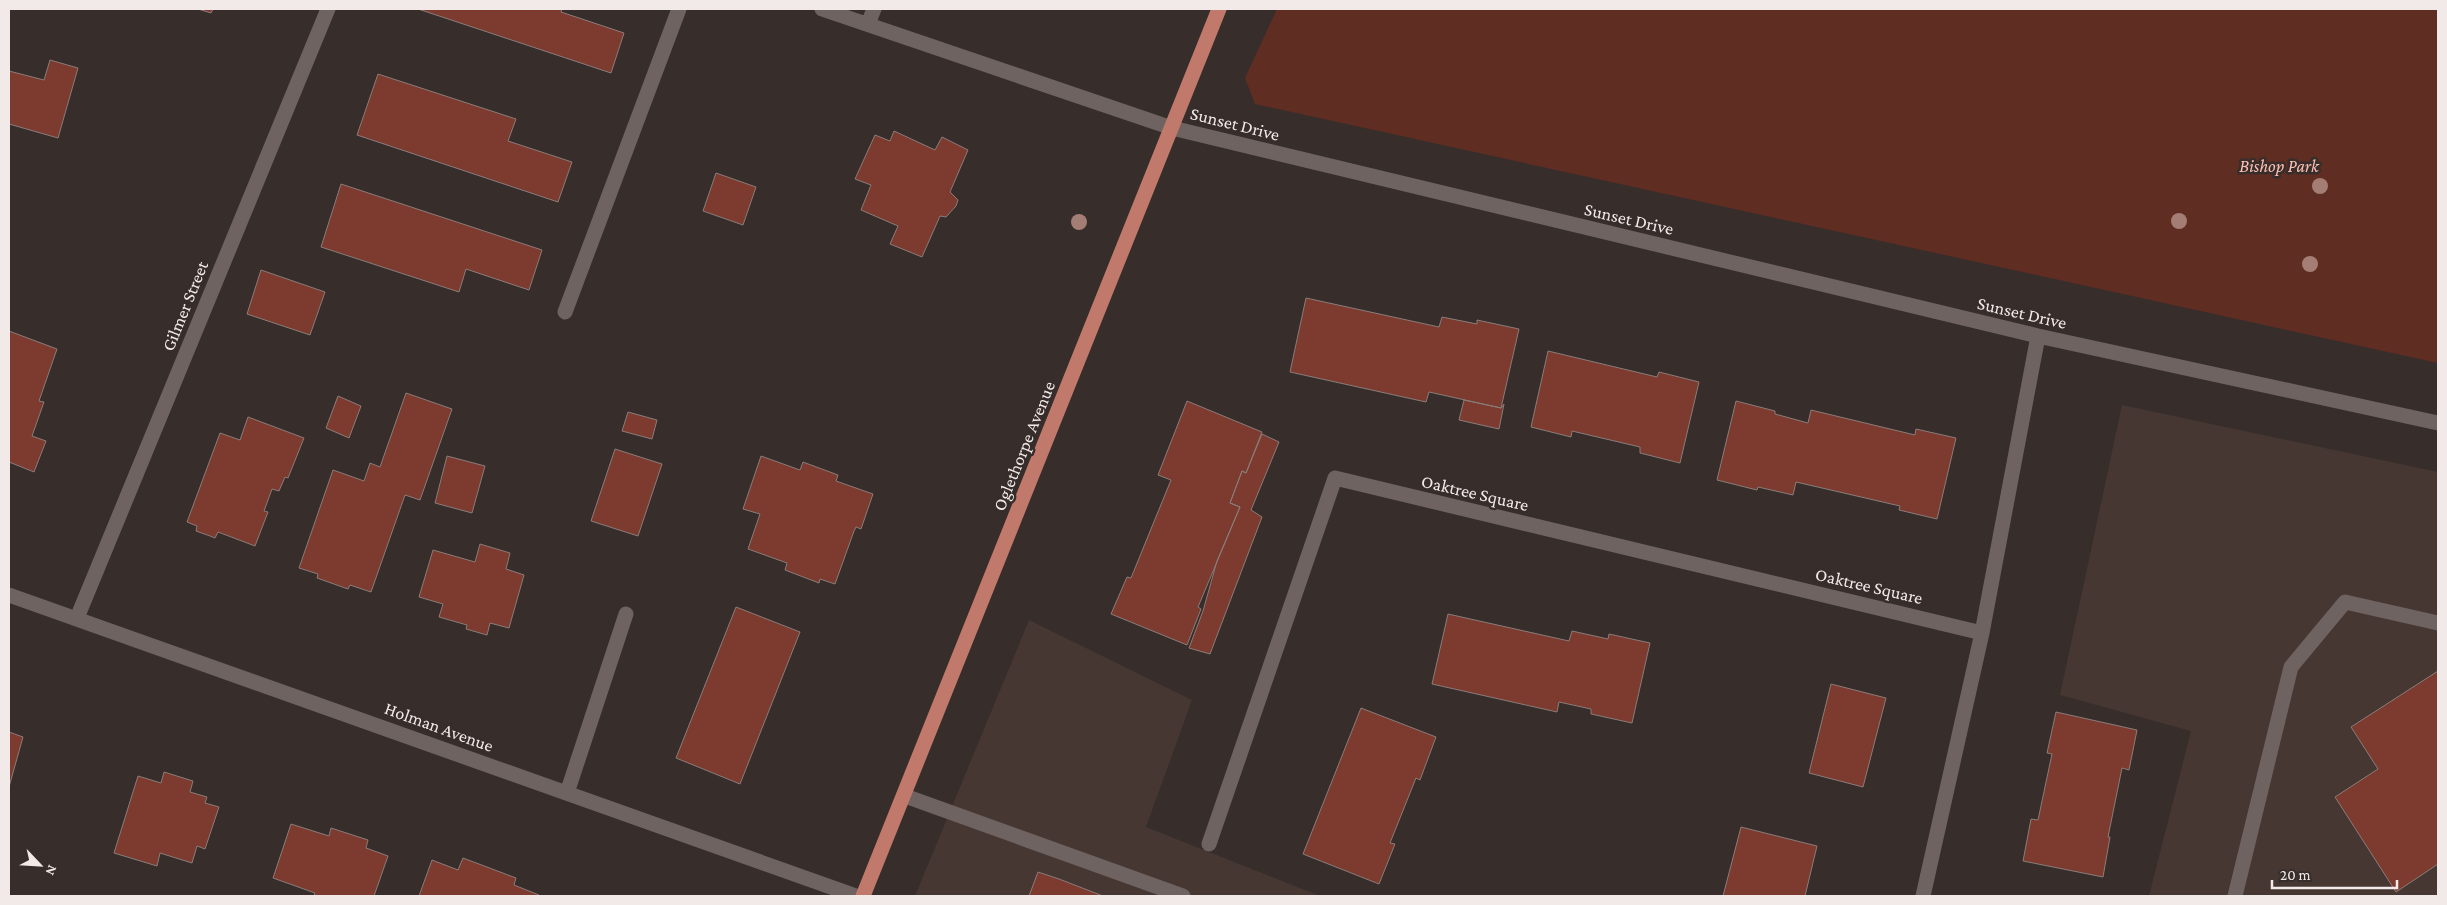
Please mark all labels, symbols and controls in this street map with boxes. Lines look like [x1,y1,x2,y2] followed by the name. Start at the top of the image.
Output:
[1188,103,1282,145] street label: Sunset Drive
[2239,156,2320,176] park label: Bishop Park
[1582,199,1676,239] street label: Sunset Drive
[158,257,212,354] street label: Gilmer Street
[1975,293,2069,333] street label: Sunset Drive
[989,378,1059,514] street label: Oglethorpe Avenue
[1419,471,1531,515] street label: Oaktree Square
[1813,564,1925,608] street label: Oaktree Square
[382,698,496,756] street label: Holman Avenue
[15,840,65,890] north arrow
[2272,858,2397,890] scale bar
[42,863,61,879] text: N
[2280,867,2311,883] text: 20 m

